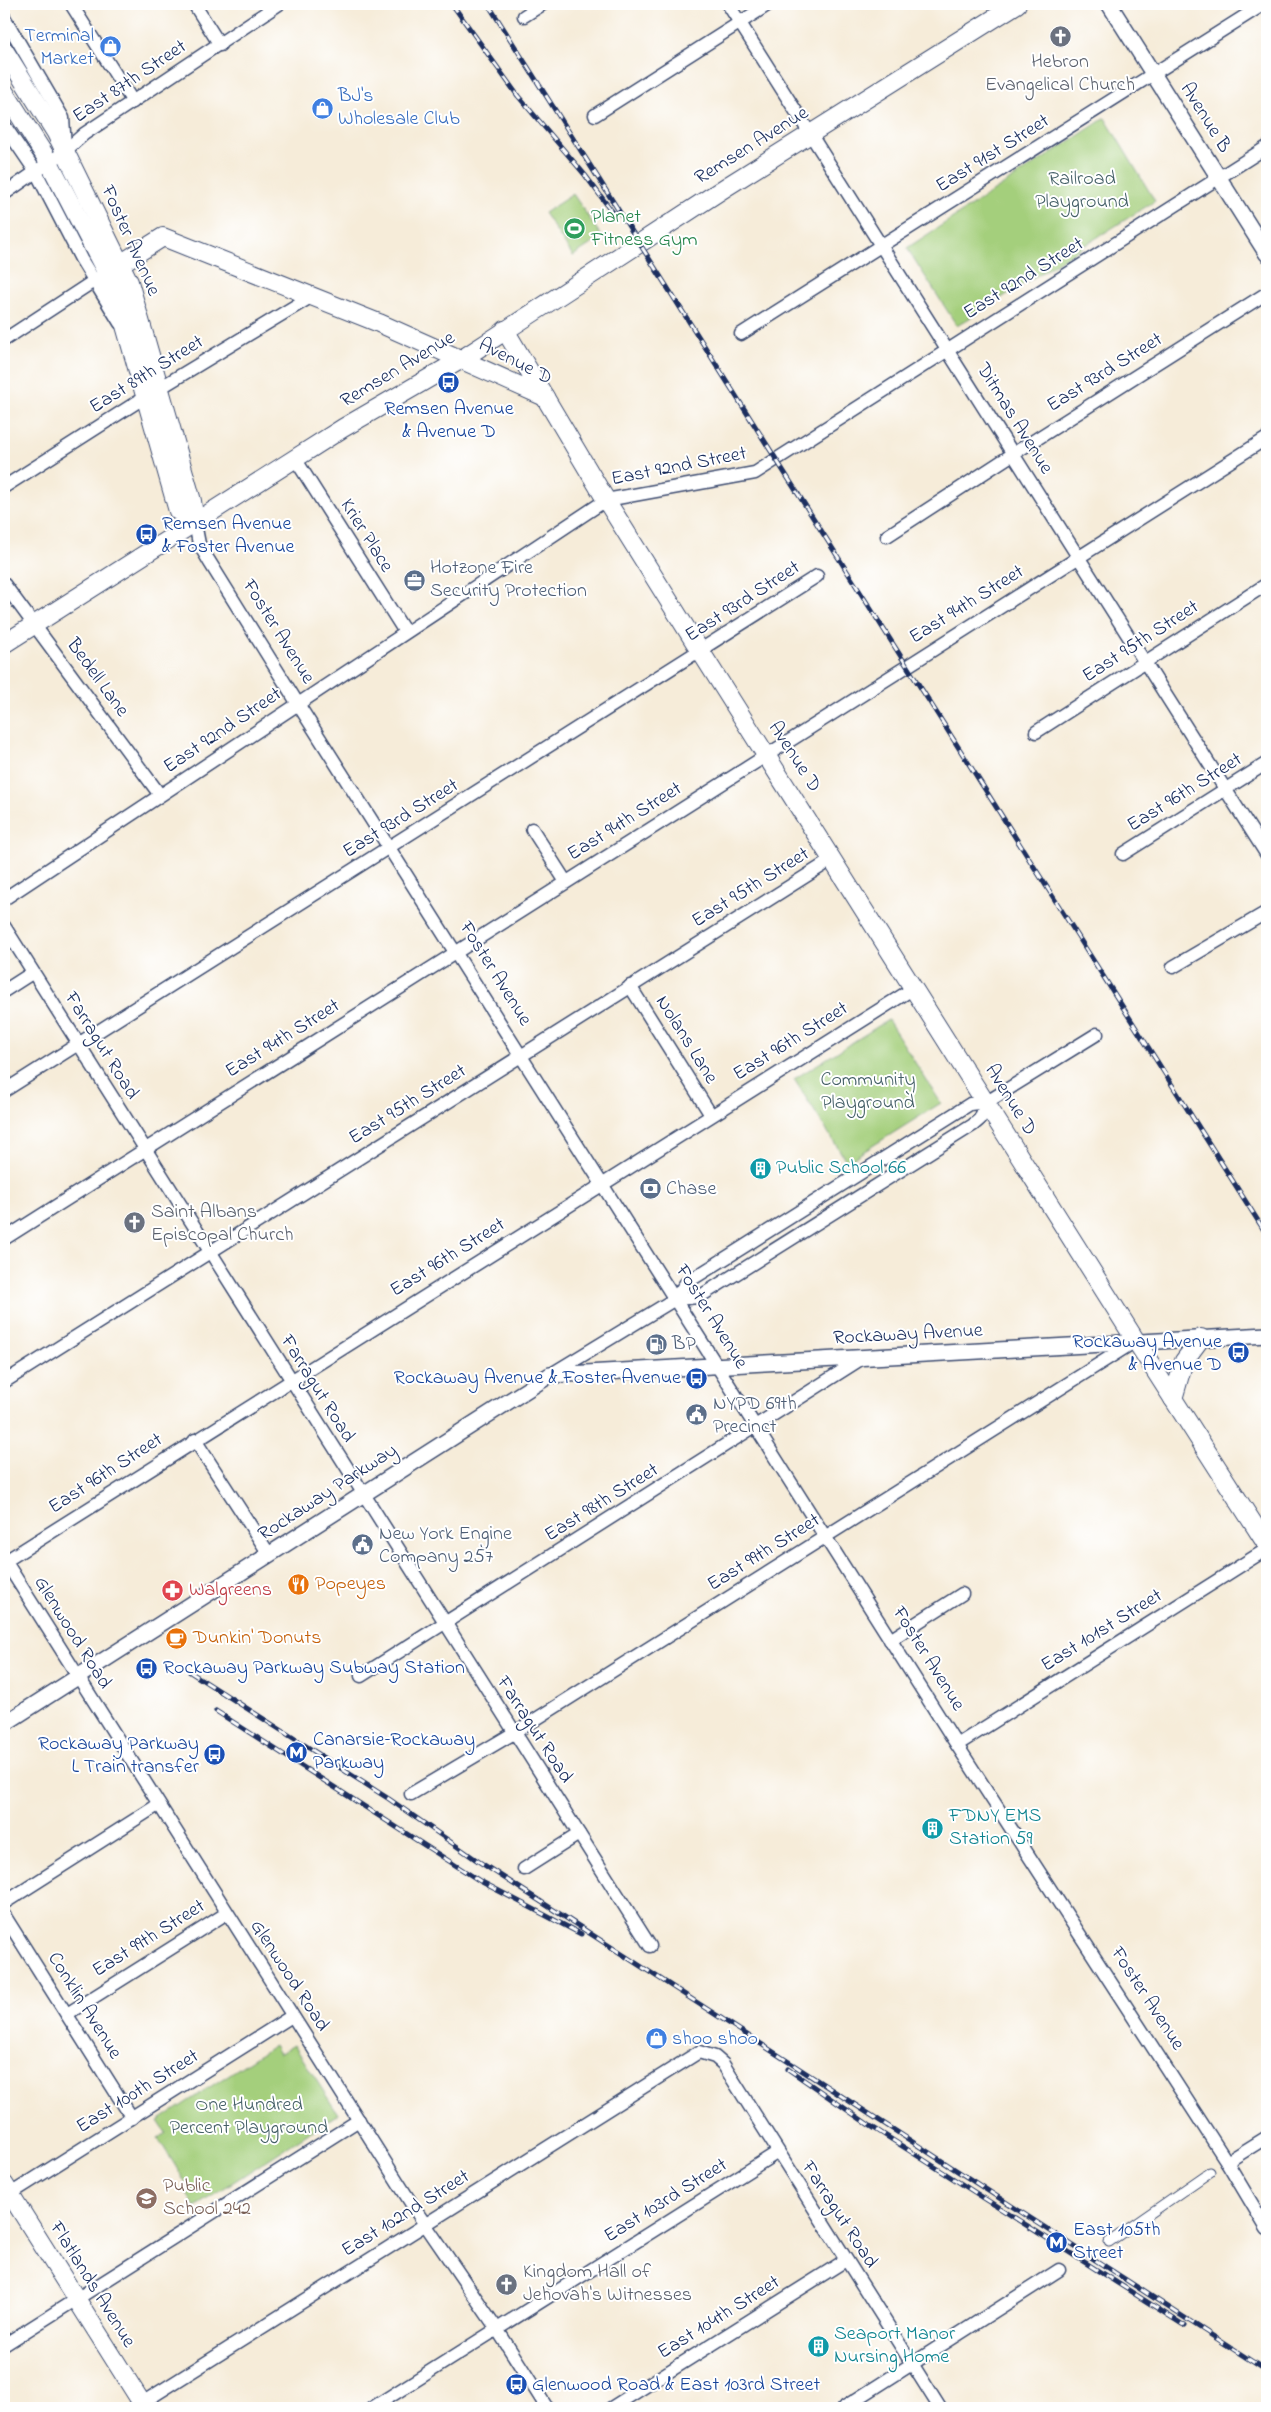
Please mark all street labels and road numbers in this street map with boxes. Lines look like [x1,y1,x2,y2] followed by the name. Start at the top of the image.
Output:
[67,33,193,131] street label: East 87th Street
[1172,77,1238,159] street label: Avenue B
[689,99,815,193] street label: Remsen Avenue
[930,107,1056,201] street label: East 91st Street
[92,180,167,301] street label: Foster Avenue
[958,230,1090,328] street label: East 92nd Street
[335,324,461,416] street label: Remsen Avenue
[1041,326,1169,420] street label: East 93rd Street
[84,328,210,422] street label: East 89th Street
[473,331,557,393] street label: Avenue D
[968,357,1060,480] street label: Ditmas Avenue
[609,440,749,494] street label: East 92nd Street
[332,494,400,579] street label: Krier Place
[680,554,806,650] street label: East 93rd Street
[904,558,1030,652] street label: East 94th Street
[234,573,322,690] street label: Foster Avenue
[1077,593,1205,691] street label: East 95th Street
[58,632,136,724] street label: Bedell Lane
[158,680,288,781] street label: East 92nd Street
[760,716,828,798] street label: Avenue D
[1122,746,1249,840] street label: East 96th Street
[337,772,465,866] street label: East 93rd Street
[562,775,688,869] street label: East 94th Street
[687,840,816,936] street label: East 95th Street
[451,915,539,1032] street label: Foster Avenue
[55,985,146,1106] street label: Farragut Road
[647,990,725,1090] street label: Nolans Lane
[220,992,346,1086] street label: East 94th Street
[728,995,855,1089] street label: East 96th Street
[344,1057,473,1153] street label: East 95th Street
[977,1059,1043,1141] street label: Avenue D
[385,1211,512,1305] street label: East 96th Street
[667,1258,755,1375] street label: Foster Avenue
[832,1317,984,1353] street label: Rockaway Avenue
[271,1328,362,1449] street label: Farragut Road
[43,1426,169,1522] street label: East 96th Street
[253,1437,403,1549] street label: Rockaway Parkway
[539,1456,665,1550] street label: East 98th Street
[702,1507,826,1599] street label: East 99th Street
[26,1571,118,1695] street label: Glenwood Road
[1036,1582,1169,1680] street label: East 101st Street
[884,1600,972,1717] street label: Foster Avenue
[487,1670,580,1790] street label: Farragut Road
[87,1893,211,1985] street label: East 99th Street
[242,1914,336,2038] street label: Glenwood Road
[1102,1941,1191,2057] street label: Foster Avenue
[39,1947,129,2065] street label: Conklin Avenue
[71,2042,205,2141] street label: East 100th Street
[599,2151,734,2251] street label: East 103rd Street
[792,2155,885,2275] street label: Farragut Road
[336,2163,476,2265] street label: East 102nd Street
[41,2215,142,2354] street label: Flatlands Avenue
[652,2269,786,2367] street label: East 104th Street

